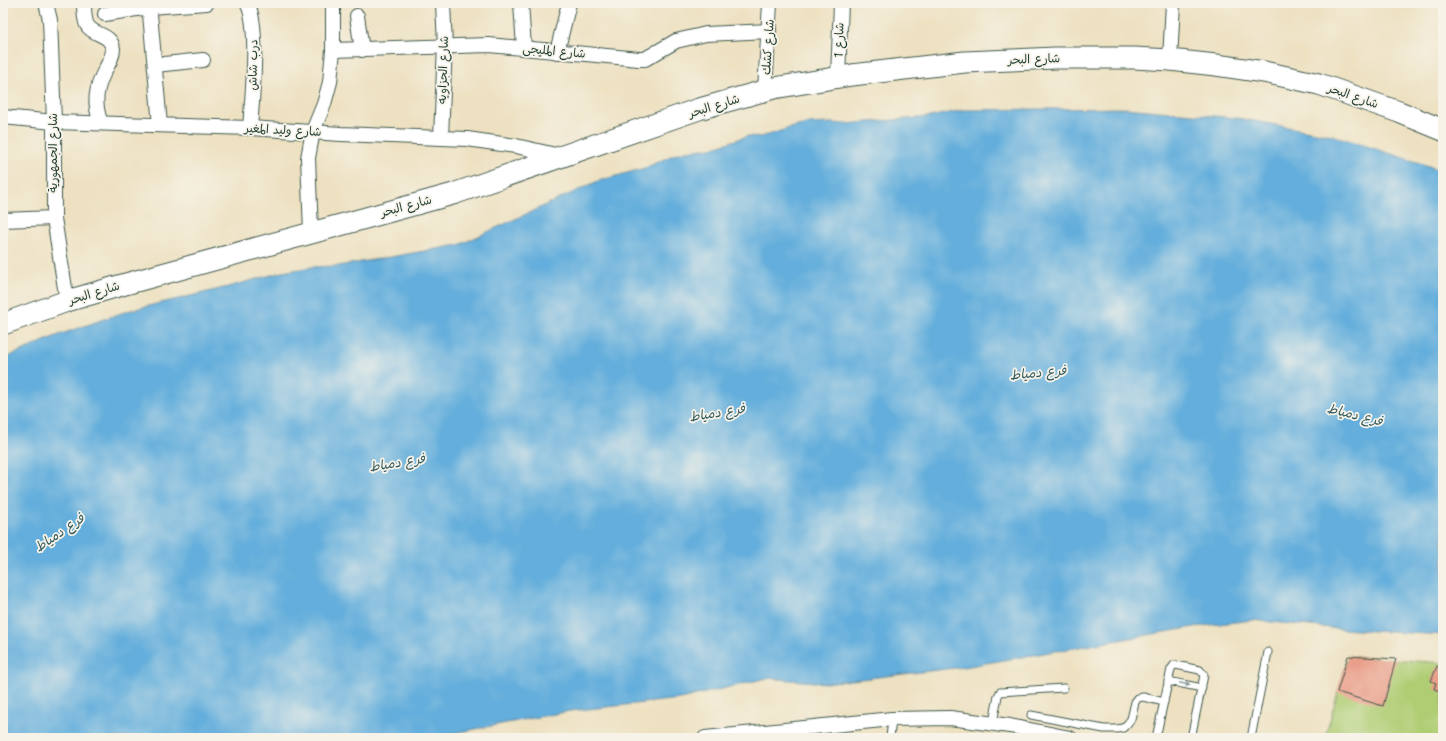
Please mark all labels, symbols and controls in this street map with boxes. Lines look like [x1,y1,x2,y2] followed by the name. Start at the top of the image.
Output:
[758,19,779,75] street label: شارع كشك
[830,22,849,58] street label: شارع 1
[434,35,453,105] street label: شارع الجزاويه
[245,39,261,91] street label: درب شاش
[522,40,586,63] street label: شارع المليجى
[1006,50,1061,69] street label: شارع البحر
[1324,80,1380,113] street label: شارع البحر
[686,91,742,123] street label: شارع البحر
[45,113,62,193] street label: شارع الجمهورية
[243,120,322,141] street label: شارع وليد المغير
[378,191,434,222] street label: شارع البحر
[66,278,122,310] street label: شارع البحر
[1009,362,1068,384] water label: فرع دمياط
[1325,399,1385,431] water label: فرع دمياط
[688,400,747,426] water label: فرع دمياط
[368,450,427,476] water label: فرع دمياط
[31,509,88,556] water label: فرع دمياط
[1179,682,1191,688] one-way arrow

